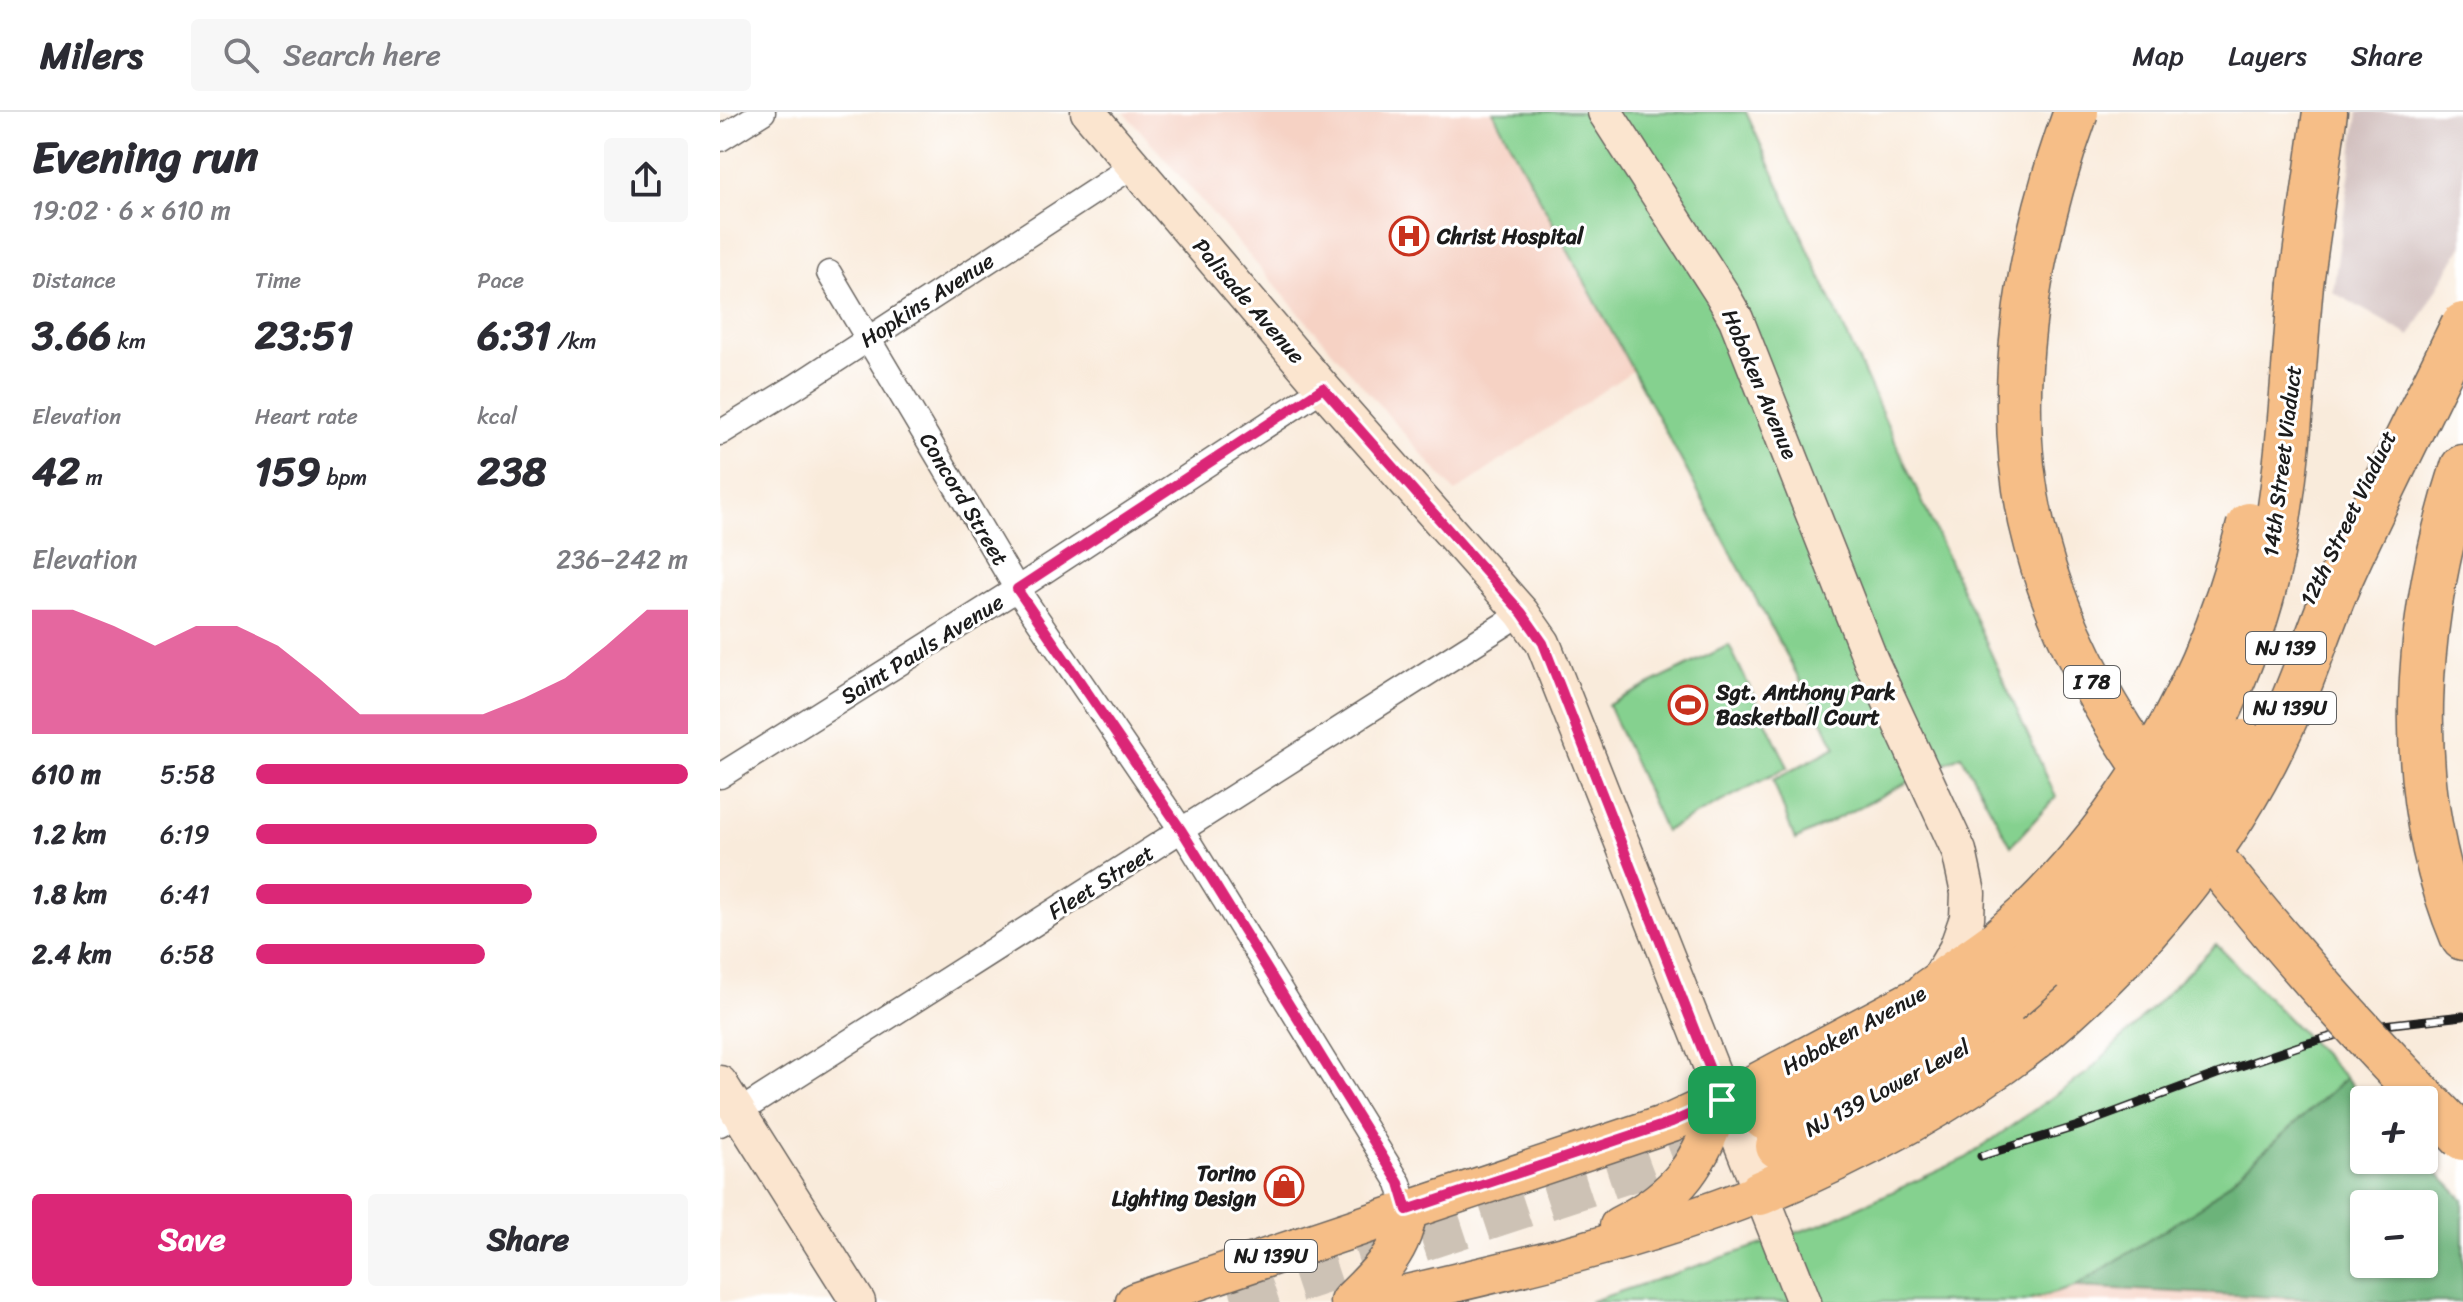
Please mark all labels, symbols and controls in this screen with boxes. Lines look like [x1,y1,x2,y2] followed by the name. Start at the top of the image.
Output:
[191,19,751,91] search box
[40,22,143,89] text: Milers
[283,28,441,82] text: Search here
[2132,31,2184,80] text: Map
[2228,31,2307,80] text: Layers
[2351,31,2423,80] text: Share
[219,33,263,77] icon: search
[32,118,258,196] text: Evening run
[604,138,688,222] button: share
[32,187,231,233] text: 19:02 · 6 × 610 m
[1388,215,1430,257] hospital icon: Christ Hospital
[1436,217,1585,256] place label: Christ Hospital
[1183,229,1315,373] street label: Palisade Avenue
[852,242,1002,358] street label: Hopkins Avenue
[32,261,116,300] text: Distance
[255,261,301,300] text: Time
[477,261,524,300] text: Pace
[32,300,111,371] text: 3.66
[255,300,353,371] text: 23:51
[477,300,551,371] text: 6:31
[1711,303,1809,466] street label: Hoboken Avenue
[111,322,146,361] text: km
[551,322,596,361] text: /km
[2251,363,2313,559] street label: 14th Street Viaduct
[32,397,121,436] text: Elevation
[255,397,358,436] text: Heart rate
[477,397,517,436] text: kcal
[2288,423,2408,613] street label: 12th Street Viaduct
[909,425,1020,574] street label: Concord Street
[32,436,80,507] text: 42
[255,436,321,507] text: 159
[477,436,547,507] text: 238
[80,458,103,497] text: m
[321,458,367,497] text: bpm
[32,536,137,582] text: Elevation
[556,536,688,582] text: 236–242 m
[832,583,1012,715] street label: Saint Pauls Avenue
[2246,632,2326,664] road number: NJ 139
[2064,666,2120,698] road number: I 78
[1715,673,1896,737] place label: Sgt. Anthony Park Basketball Court
[1667,684,1709,726] sports icon: Sgt. Anthony Park Basketball Court
[2244,692,2336,724] road number: NJ 139U
[32,751,101,797] text: 610 m
[160,751,215,797] text: 5:58
[32,811,107,857] text: 1.2 km
[160,811,210,857] text: 6:19
[1040,834,1162,930] street label: Fleet Street
[32,871,107,917] text: 1.8 km
[160,871,210,917] text: 6:41
[32,931,112,977] text: 2.4 km
[160,931,214,977] text: 6:58
[1774,974,1934,1086] street label: Hoboken Avenue
[1797,1027,1978,1148] street label: NJ 139 Lower Level
[1688,1066,1756,1134] pin
[1700,1078,1744,1122] icon: arrive
[2350,1086,2438,1278] map controls
[2350,1086,2438,1174] button: +
[1112,1154,1256,1218] place label: Torino Lighting Design
[1263,1165,1305,1207] shop icon: Torino Lighting Design
[2350,1190,2438,1278] button: −
[32,1194,352,1286] button: Save
[368,1194,688,1286] button: Share
[1225,1240,1317,1272] road number: NJ 139U

